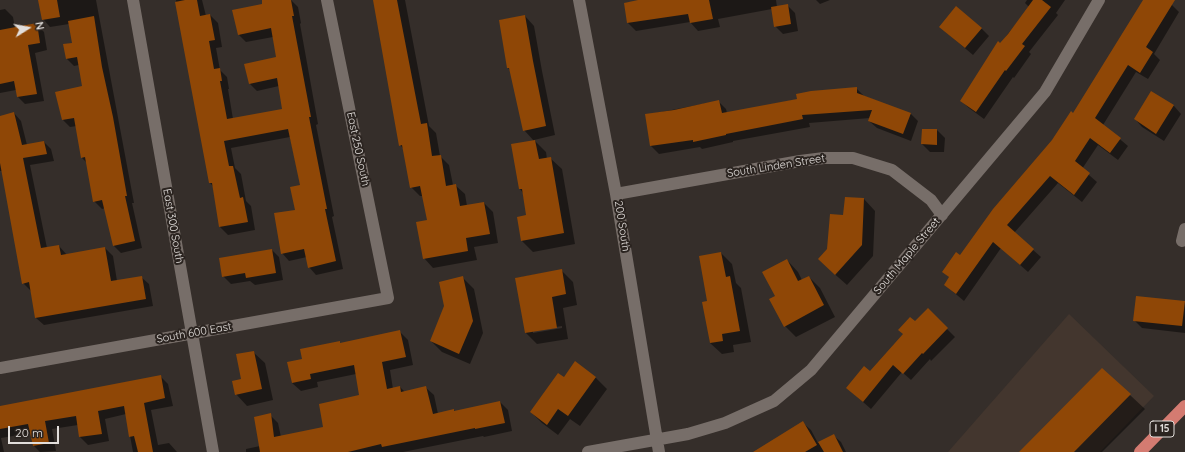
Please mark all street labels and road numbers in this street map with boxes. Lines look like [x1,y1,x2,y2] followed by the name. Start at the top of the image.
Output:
[344,111,372,187] street label: East 250 South
[726,152,826,180] street label: South Linden Street
[160,188,186,264] street label: East 300 South
[611,200,633,252] street label: 200 South
[871,215,943,297] street label: South Maple Street
[155,320,233,346] street label: South 600 East
[1150,421,1174,437] road number: I 15

